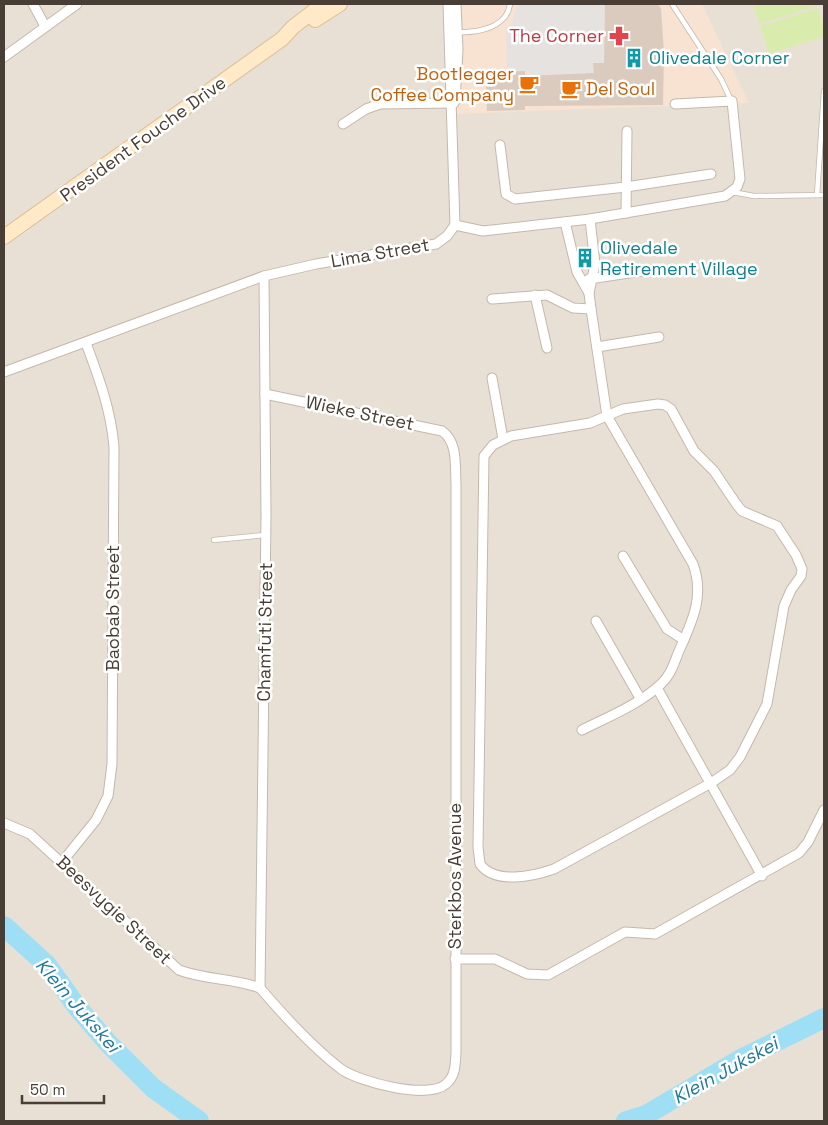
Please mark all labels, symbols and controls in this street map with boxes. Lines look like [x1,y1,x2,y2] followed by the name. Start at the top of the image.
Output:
[509,24,604,47] place label: The Corner
[608,25,630,47] pharmacy icon: The Corner
[649,46,790,69] place label: Olivedale Corner
[623,47,645,69] building icon: Olivedale Corner
[370,62,514,106] place label: Bootlegger Coffee Company
[55,71,230,207] street label: President Fouche Drive
[518,73,540,95] cafe icon: Bootlegger Coffee Company
[586,77,655,100] place label: Del Soul
[560,78,582,100] cafe icon: Del Soul
[329,233,431,272] street label: Lima Street
[600,236,758,280] place label: Olivedale Retirement Village
[574,247,596,269] building icon: Olivedale Retirement Village
[304,390,416,435] street label: Wieke Street
[101,545,124,671] street label: Baobab Street
[252,562,277,702] street label: Chamfuti Street
[443,803,466,949] street label: Sterkbos Avenue
[52,850,177,969] street label: Beesvygie Street
[30,953,127,1059] water label: Klein Jukskei
[668,1030,784,1110] water label: Klein Jukskei
[22,1072,105,1104] scale bar
[30,1080,65,1099] text: 50 m

